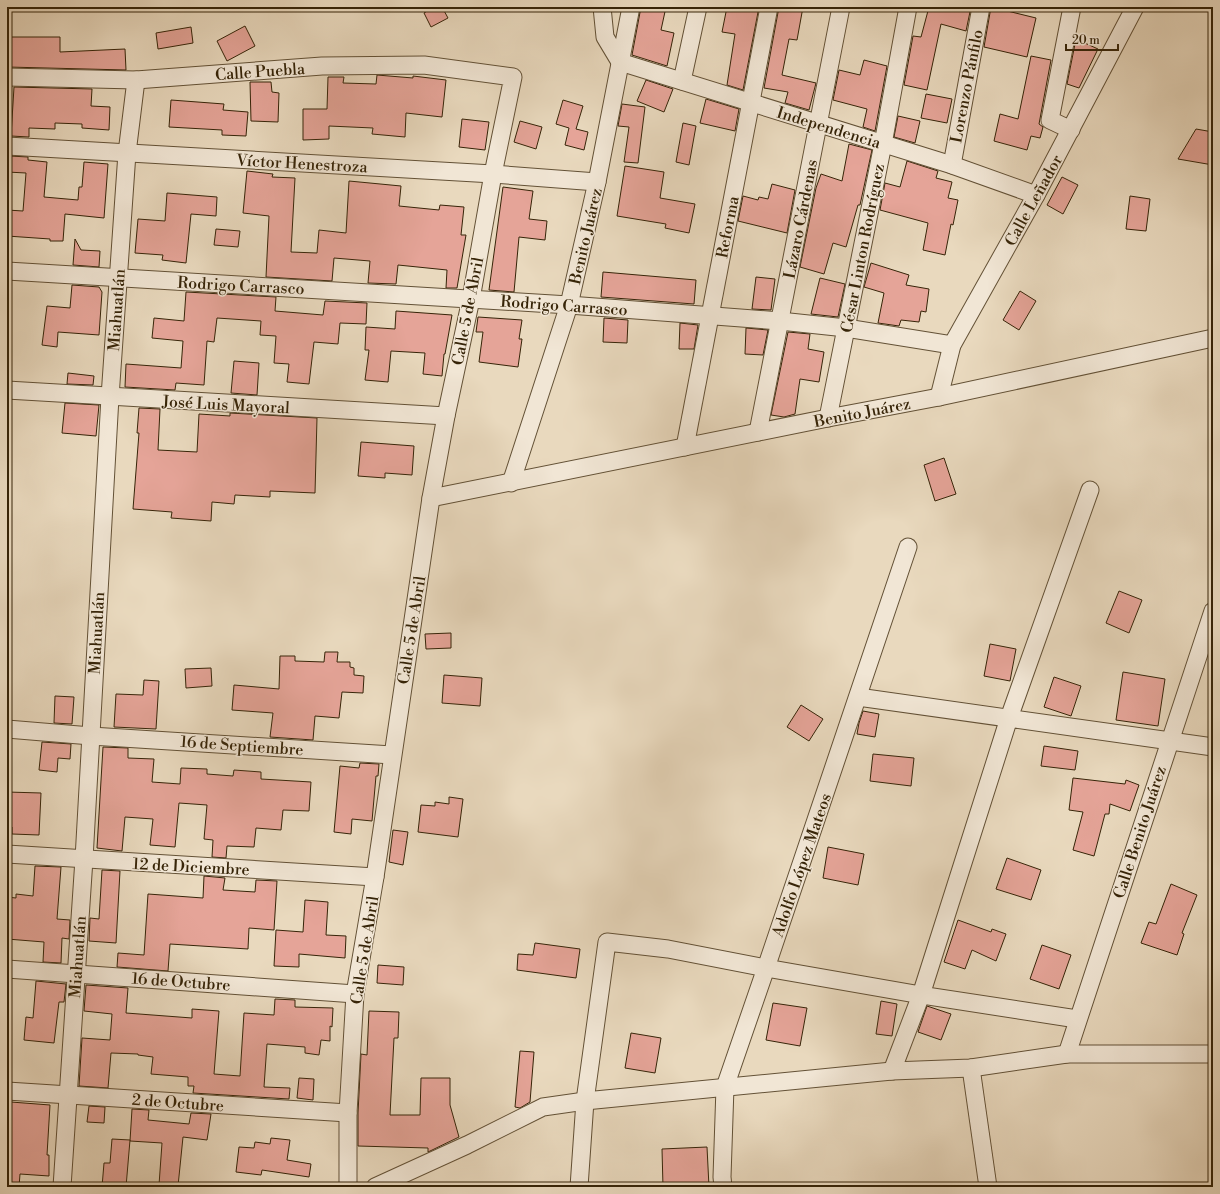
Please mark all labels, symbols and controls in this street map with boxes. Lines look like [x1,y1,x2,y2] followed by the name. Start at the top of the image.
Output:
[1066,26,1118,52] scale bar
[946,28,988,145] street label: Lorenzo Pánfilo
[1072,33,1100,48] text: 20 m
[214,59,307,85] street label: Calle Puebla
[774,103,884,154] street label: Independencia
[235,151,369,177] street label: Víctor Henestroza
[1001,151,1067,250] street label: Calle Leñador
[780,158,822,281] street label: Lázaro Cárdenas
[837,162,889,334] street label: César Linton Rodríguez
[565,186,607,287] street label: Benito Juárez
[712,194,744,260] street label: Reforma
[448,255,488,367] street label: Calle 5 de Abril
[104,268,130,352] street label: Miahuatlán
[177,273,305,299] street label: Rodrigo Carrasco
[500,292,628,320] street label: Rodrigo Carrasco
[161,392,291,418] street label: José Luis Mayoral
[811,394,912,432] street label: Benito Juárez
[394,574,430,686] street label: Calle 5 de Abril
[85,591,109,675] street label: Miahuatlán
[180,732,304,760] street label: 16 de Septiembre
[1109,763,1171,901] street label: Calle Benito Juárez
[768,791,836,941] street label: Adolfo López Mateos
[132,854,250,880] street label: 12 de Diciembre
[347,894,383,1006] street label: Calle 5 de Abril
[65,915,91,999] street label: Miahuatlán
[131,969,231,995] street label: 16 de Octubre
[131,1090,225,1116] street label: 2 de Octubre

